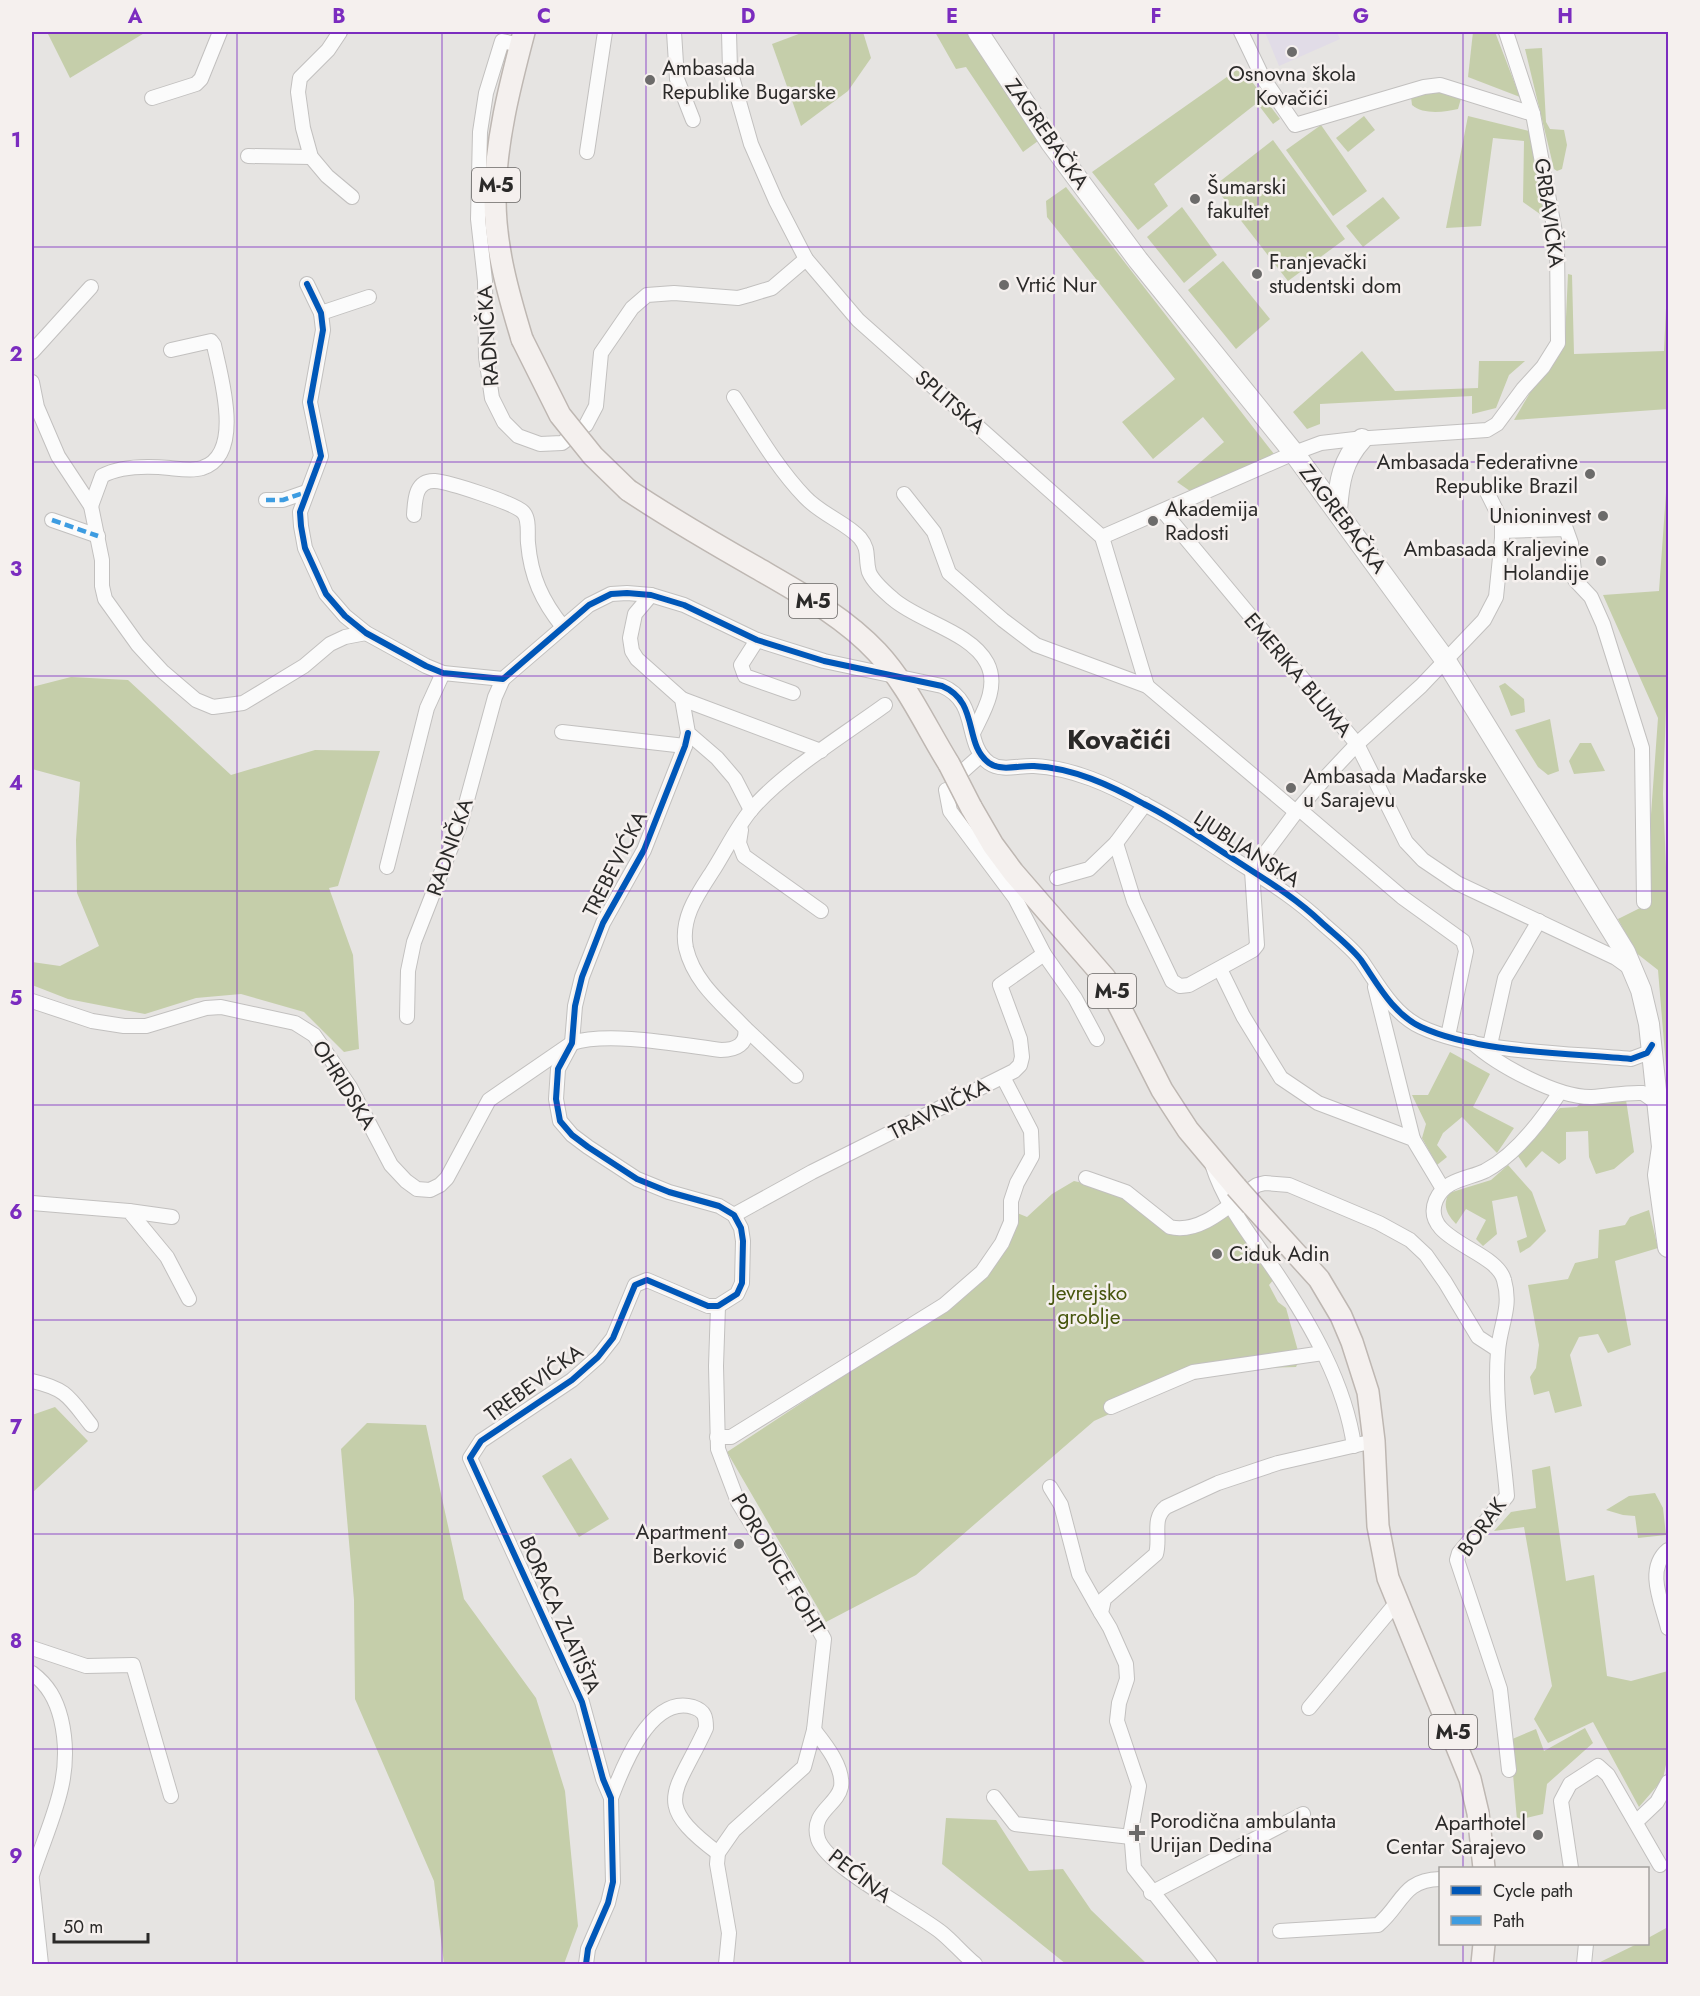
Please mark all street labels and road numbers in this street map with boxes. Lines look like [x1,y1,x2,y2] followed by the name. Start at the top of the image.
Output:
[998,73,1096,196] street label: ZAGREBAČKA
[1526,156,1572,270] street label: GRBAVIČKA
[472,168,520,202] road number: M-5
[469,284,507,388] street label: RADNIČKA
[908,363,992,441] street label: SPLITSKA
[1292,458,1394,580] street label: ZAGREBAČKA
[789,584,837,618] road number: M-5
[1237,606,1359,744] street label: EMERIKA BLUMA
[419,794,481,900] street label: RADNIČKA
[1188,803,1306,895] street label: LJUBLJANSKA
[575,806,655,922] street label: TREBEVIĆKA
[1088,974,1136,1008] road number: M-5
[305,1035,383,1135] street label: OHRIDSKA
[884,1071,994,1147] street label: TRAVNIČKA
[478,1337,590,1429] street label: TREBEVIĆKA
[724,1488,832,1640] street label: PORODICE FOHT
[1451,1491,1514,1562] street label: BORAK
[512,1532,608,1699] street label: BORACA ZLATIŠTA
[1429,1715,1477,1749] road number: M-5
[822,1842,898,1910] street label: PEĆINA

